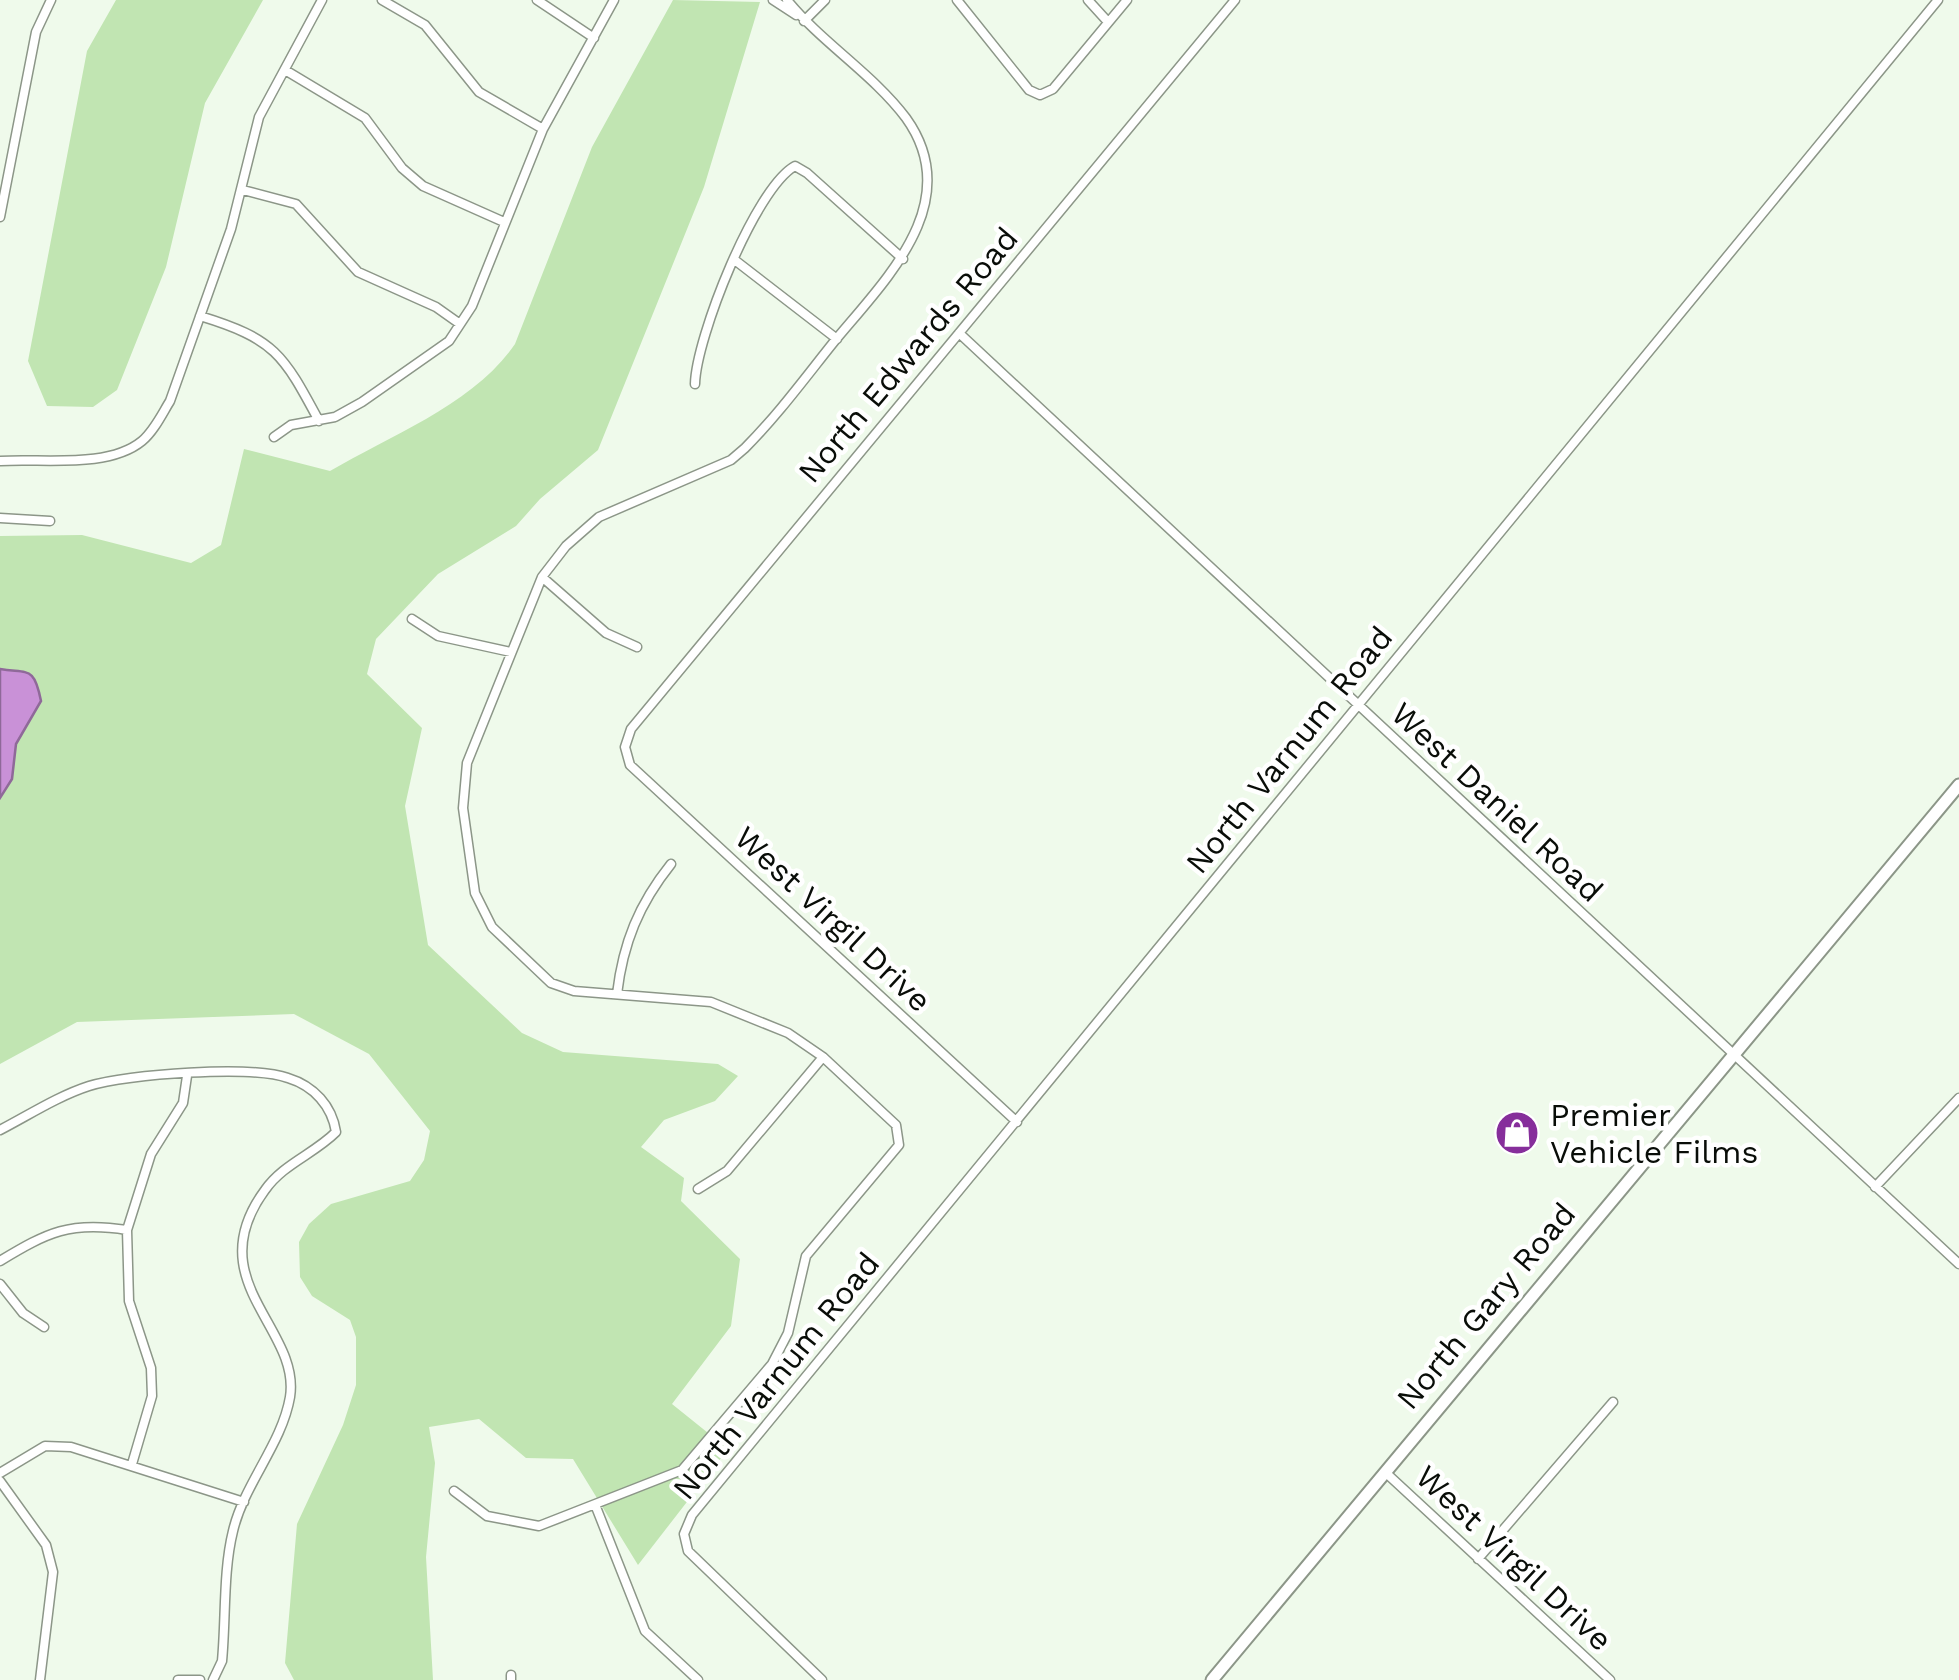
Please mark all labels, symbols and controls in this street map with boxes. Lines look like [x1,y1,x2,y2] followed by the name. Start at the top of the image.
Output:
[790,220,1026,490] street label: North Edwards Road
[1178,619,1400,881] street label: North Varnum Road
[1383,694,1611,910] street label: West Daniel Road
[727,818,939,1020] street label: West Virgil Drive
[1550,1096,1758,1171] place label: Premier Vehicle Films
[1494,1110,1540,1156] shop icon: Premier Vehicle Films
[1389,1195,1583,1417] street label: North Gary Road
[665,1245,887,1507] street label: North Varnum Road
[1408,1457,1620,1659] street label: West Virgil Drive

